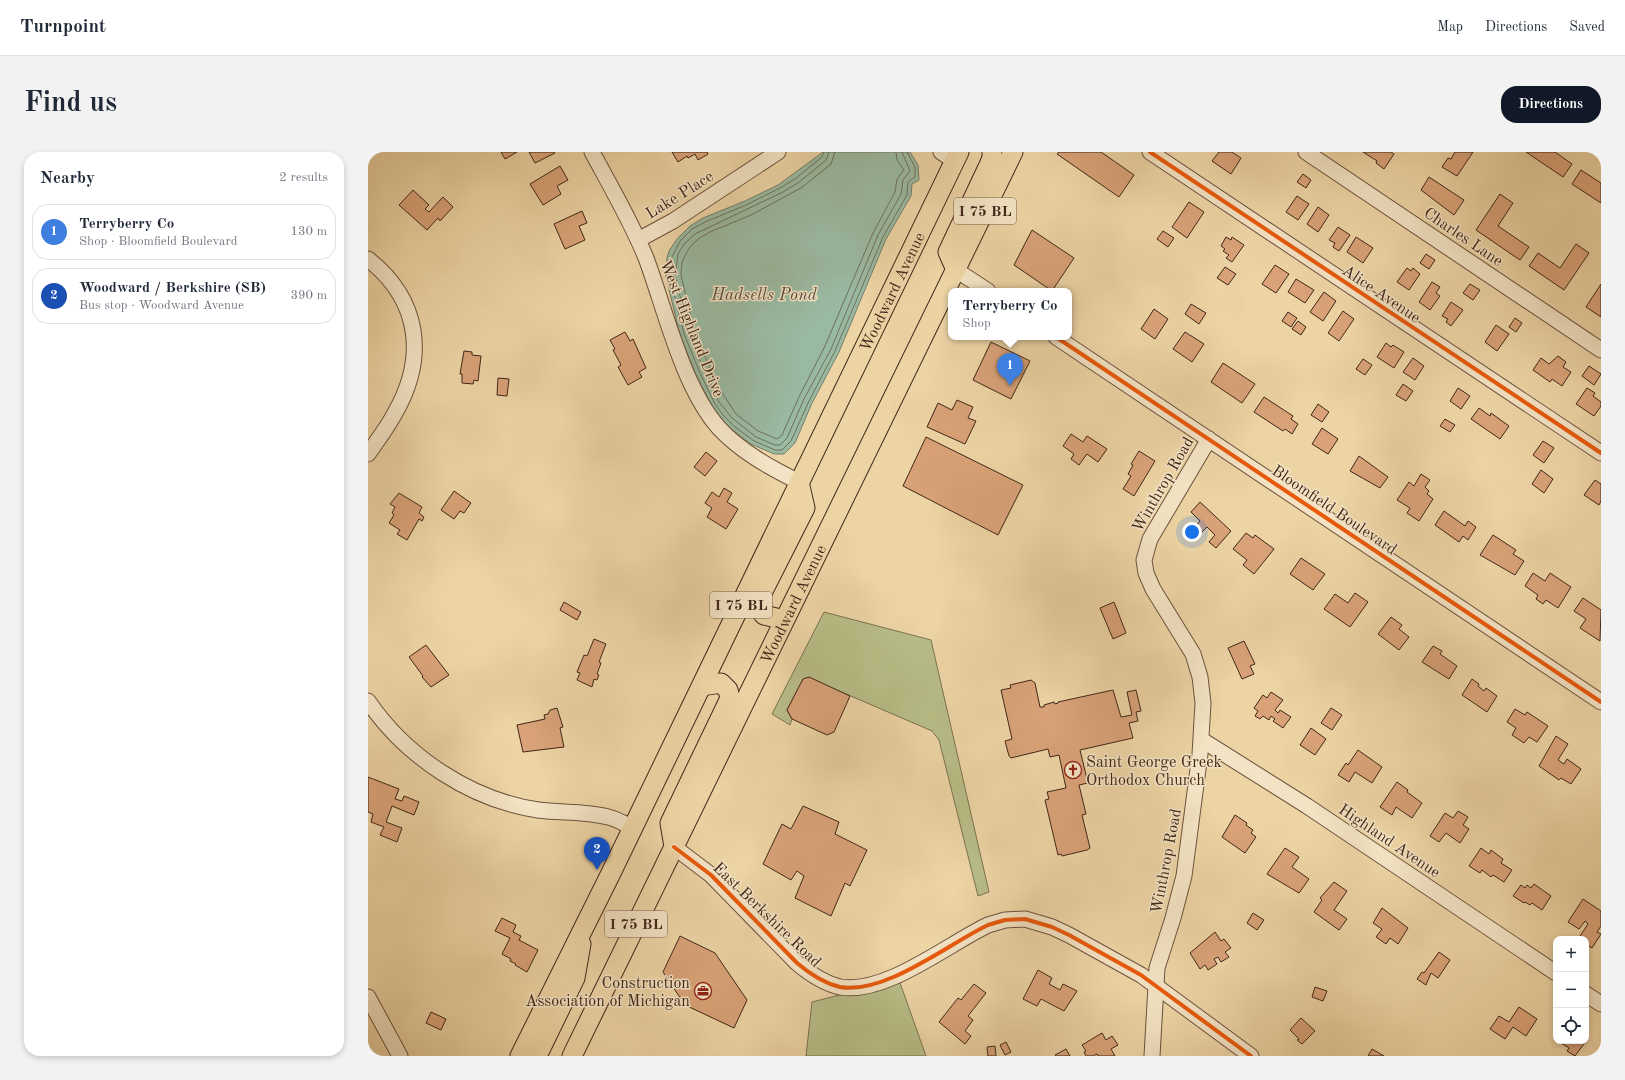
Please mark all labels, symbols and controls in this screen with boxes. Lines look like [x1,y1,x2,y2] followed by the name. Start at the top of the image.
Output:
[20,18,106,37] text: Turnpoint
[1437,20,1463,34] text: Map
[1485,20,1547,34] text: Directions
[1569,20,1605,34] text: Saved
[1501,86,1601,123] button: Directions
[24,90,117,118] text: Find us
[643,169,717,223] street label: Lake Place
[40,170,95,187] text: Nearby
[279,171,328,184] text: 2 results
[954,198,1016,224] road number: I 75 BL
[1420,205,1505,270] street label: Charles Lane
[79,217,174,232] text: Terryberry Co
[50,225,58,238] text: 1
[290,225,327,238] text: 130 m
[858,230,929,354] street label: Woodward Avenue
[79,235,238,248] text: Shop · Bloomfield Boulevard
[656,258,726,400] street label: West Highland Drive
[1339,263,1423,327] street label: Alice Avenue
[79,281,266,296] text: Woodward / Berkshire (SB)
[710,287,818,304] water label: Hadsells Pond
[948,288,1072,340] popup
[50,289,58,302] text: 2
[290,289,327,302] text: 390 m
[79,299,244,312] text: Bus stop · Woodward Avenue
[962,299,1058,314] text: Terryberry Co
[962,317,991,330] text: Shop
[997,353,1023,386] pin: 1
[1130,435,1197,535] street label: Winthrop Road
[1269,463,1399,558] street label: Bloomfield Boulevard
[1182,522,1202,542] your location
[759,543,830,667] street label: Woodward Avenue
[710,592,772,618] road number: I 75 BL
[1086,755,1222,789] place label: Saint George Greek Orthodox Church
[1063,760,1083,780] church icon: Saint George Greek Orthodox Church
[1335,802,1443,882] street label: Highland Avenue
[1149,808,1185,915] street label: Winthrop Road
[584,837,610,870] pin: 2
[710,860,824,971] street label: East Berkshire Road
[605,911,667,937] road number: I 75 BL
[1553,936,1589,1044] map controls
[1553,936,1589,972] button: +
[1553,972,1589,1008] button: −
[525,976,690,1010] place label: Construction Association of Michigan
[693,981,713,1001] office icon: Construction Association of Michigan
[1553,1008,1589,1044] button: locate

